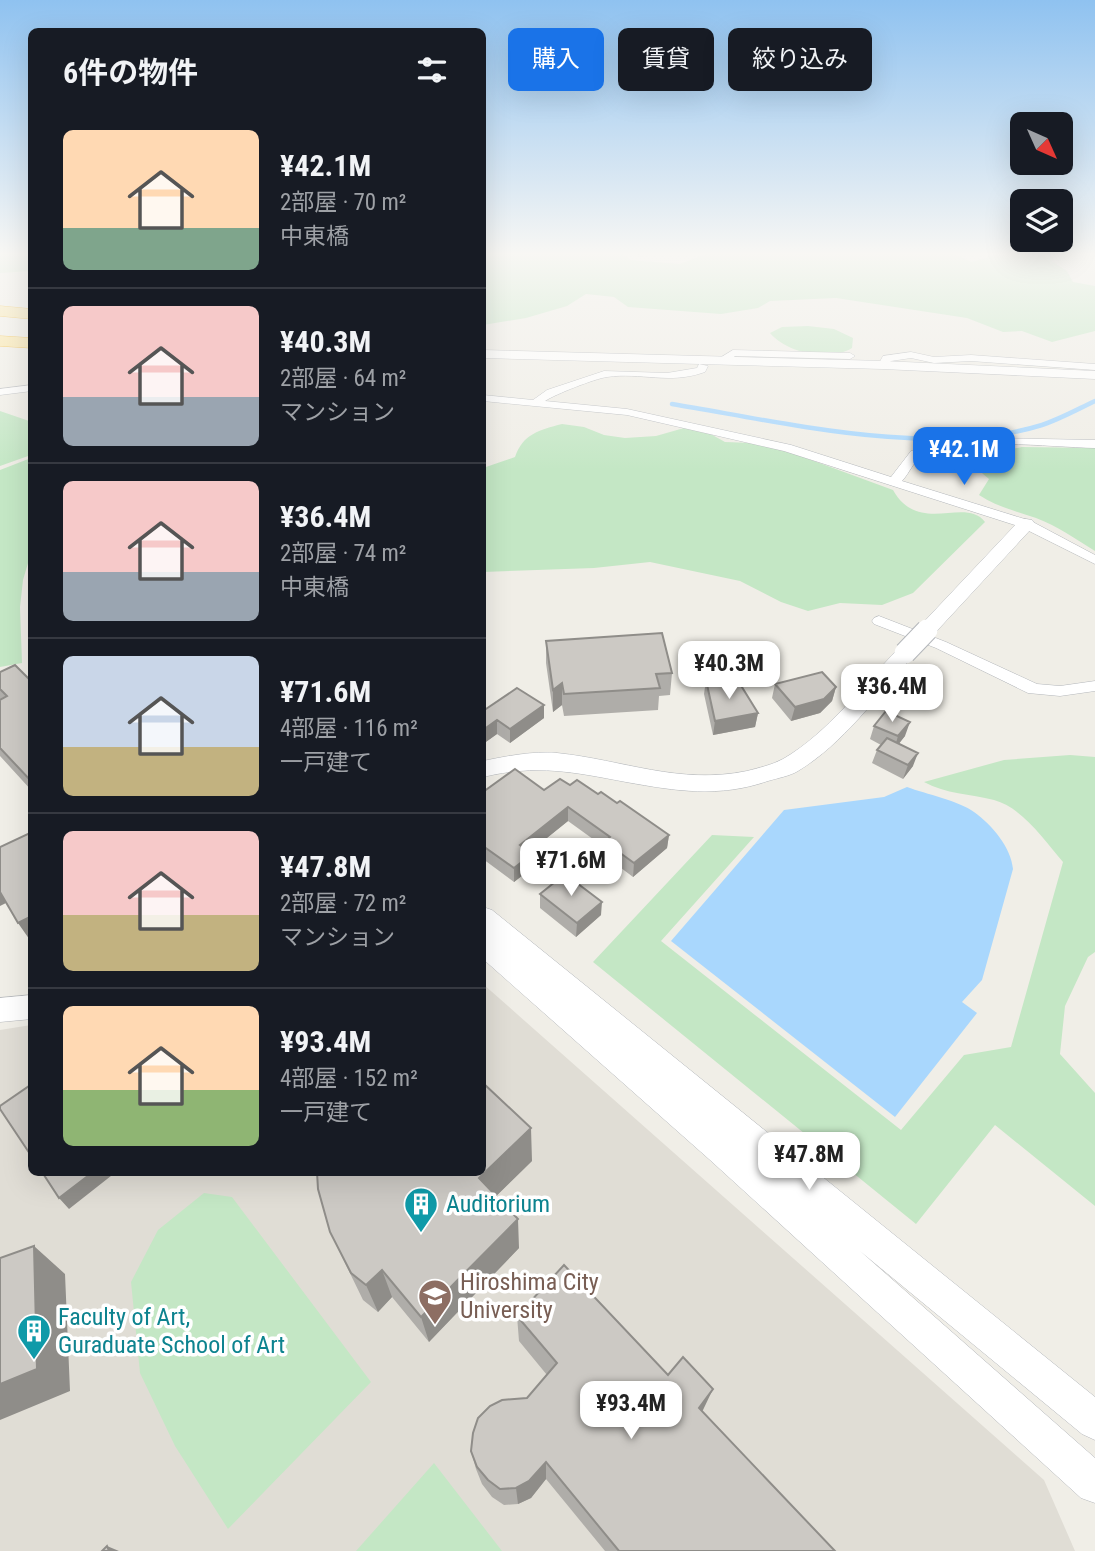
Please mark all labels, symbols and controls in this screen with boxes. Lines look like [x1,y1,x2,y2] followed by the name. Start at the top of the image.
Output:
[508,28,604,91] chip: 購入
[618,28,714,91] chip: 賃貸
[728,28,872,91] chip: 絞り込み
[413,51,451,89] icon: filters
[63,55,198,90] text: 6件の物件
[1010,112,1073,175] north arrow
[1010,112,1073,252] map controls
[280,148,371,183] text: ¥42.1M
[119,158,203,242] icon: home
[280,189,406,216] text: 2部屋 · 70 m²
[1010,189,1073,252] button: layers
[280,223,349,250] text: 中東橋
[280,324,371,359] text: ¥40.3M
[119,334,203,418] icon: home
[280,365,406,392] text: 2部屋 · 64 m²
[280,399,395,426] text: マンション
[907,428,1021,487] pin: ¥42.1M
[929,436,999,463] text: ¥42.1M
[280,499,371,534] text: ¥36.4M
[119,509,203,593] icon: home
[280,540,406,567] text: 2部屋 · 74 m²
[280,574,349,601] text: 中東橋
[672,642,786,701] pin: ¥40.3M
[694,650,764,677] text: ¥40.3M
[835,664,949,724] pin: ¥36.4M
[857,673,927,700] text: ¥36.4M
[280,674,371,709] text: ¥71.6M
[119,684,203,768] icon: home
[280,715,418,742] text: 4部屋 · 116 m²
[280,749,372,776] text: 一戸建て
[514,838,628,898] pin: ¥71.6M
[536,847,606,874] text: ¥71.6M
[280,849,371,884] text: ¥47.8M
[119,859,203,943] icon: home
[280,890,406,917] text: 2部屋 · 72 m²
[280,924,395,951] text: マンション
[280,1024,371,1059] text: ¥93.4M
[119,1034,203,1118] icon: home
[280,1065,418,1092] text: 4部屋 · 152 m²
[280,1099,372,1126] text: 一戸建て
[752,1132,866,1192] pin: ¥47.8M
[774,1141,844,1168] text: ¥47.8M
[402,1185,440,1234] building icon: Auditorium
[446,1190,550,1218] place label: Auditorium
[460,1268,599,1324] place label: Hiroshima City University
[416,1277,454,1326] school or university icon: Hiroshima City University
[58,1303,285,1359] place label: Faculty of Art, Guraduate School of Art
[15,1312,53,1361] building icon: Faculty of Art, Guraduate School of Art
[574,1382,688,1441] pin: ¥93.4M
[596,1390,666,1417] text: ¥93.4M

